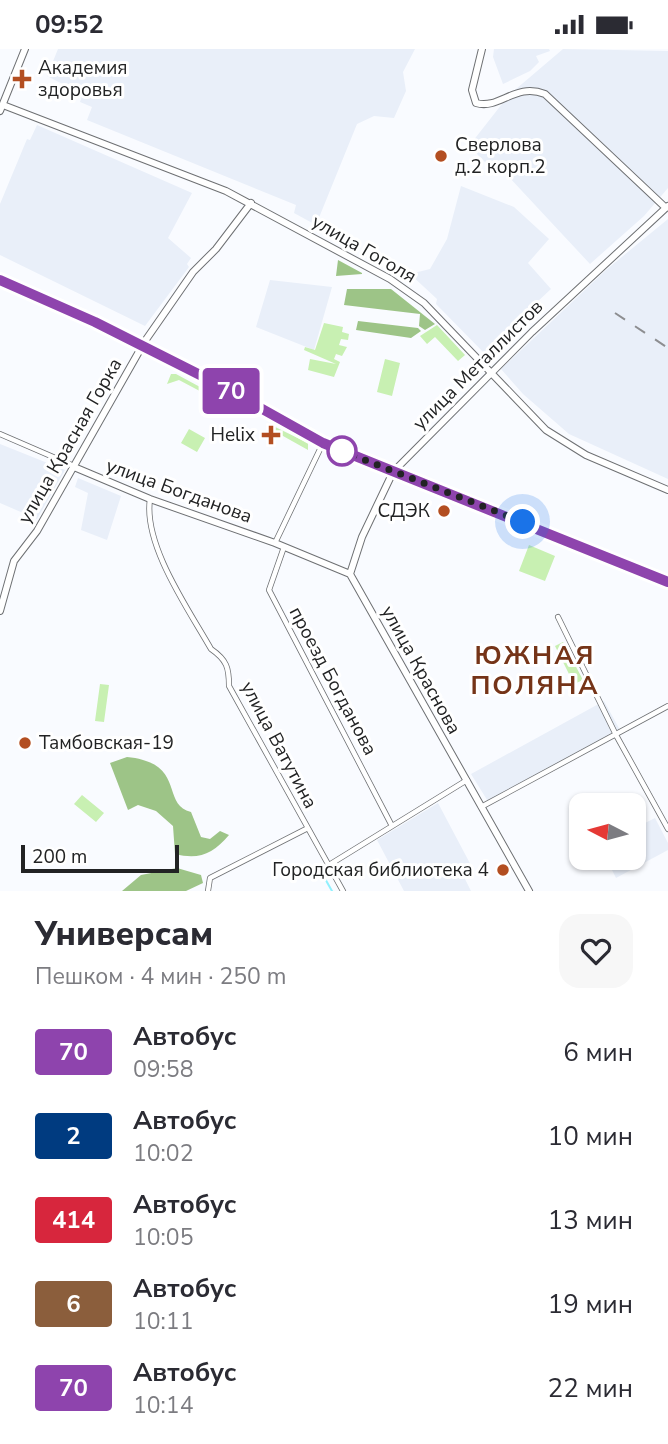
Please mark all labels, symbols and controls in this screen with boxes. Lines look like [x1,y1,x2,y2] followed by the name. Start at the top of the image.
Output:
[35,7,104,42] text: 09:52
[38,55,128,103] place label: Академия здоровья
[12,69,32,89] marker: Академия здоровья
[455,132,546,180] place label: Сверлова д.2 корп.2
[433,148,449,164] marker: Сверлова д.2 корп.2
[307,209,421,289] street label: улица Гоголя
[407,294,549,436] street label: улица Металлистов
[12,353,128,529] street label: улица Красная Горка
[200,368,262,414] line badge: 70
[217,375,245,407] text: 70
[210,422,255,448] place label: Helix
[261,425,281,445] marker: Helix
[327,436,357,466] unlabelled marker
[102,453,256,529] street label: улица Богданова
[377,498,430,524] place label: СДЭК
[436,503,452,519] marker: СДЭК
[505,504,540,539] your location
[375,601,467,739] street label: улица Краснова
[283,602,383,760] street label: проезд Богданова
[470,638,600,703] district label: ЮЖНАЯ ПОЛЯНА
[235,677,323,813] street label: улица Ватутина
[39,730,174,756] place label: Тамбовская-19
[17,735,33,751] marker: Тамбовская-19
[569,793,646,870] north arrow
[569,793,646,870] map controls
[21,842,178,874] scale bar
[32,844,87,870] text: 200 m
[272,857,489,883] place label: Городская библиотека 4
[495,862,511,878] marker: Городская библиотека 4
[35,912,213,957] text: Универсам
[559,914,633,988] button: heart
[35,961,286,992] text: Пешком · 4 мин · 250 m
[133,1019,236,1054] text: Автобус
[563,1035,633,1070] text: 6 мин
[59,1036,88,1068] text: 70
[133,1054,193,1085] text: 09:58
[133,1103,236,1138] text: Автобус
[548,1119,633,1154] text: 10 мин
[66,1120,81,1152] text: 2
[133,1138,193,1169] text: 10:02
[133,1187,236,1222] text: Автобус
[548,1203,633,1238] text: 13 мин
[52,1204,95,1236] text: 414
[133,1222,193,1253] text: 10:05
[133,1271,236,1306] text: Автобус
[548,1287,633,1322] text: 19 мин
[66,1288,81,1320] text: 6
[133,1306,193,1337] text: 10:11
[133,1355,236,1390] text: Автобус
[548,1371,633,1406] text: 22 мин
[59,1372,88,1404] text: 70
[133,1390,193,1421] text: 10:14

